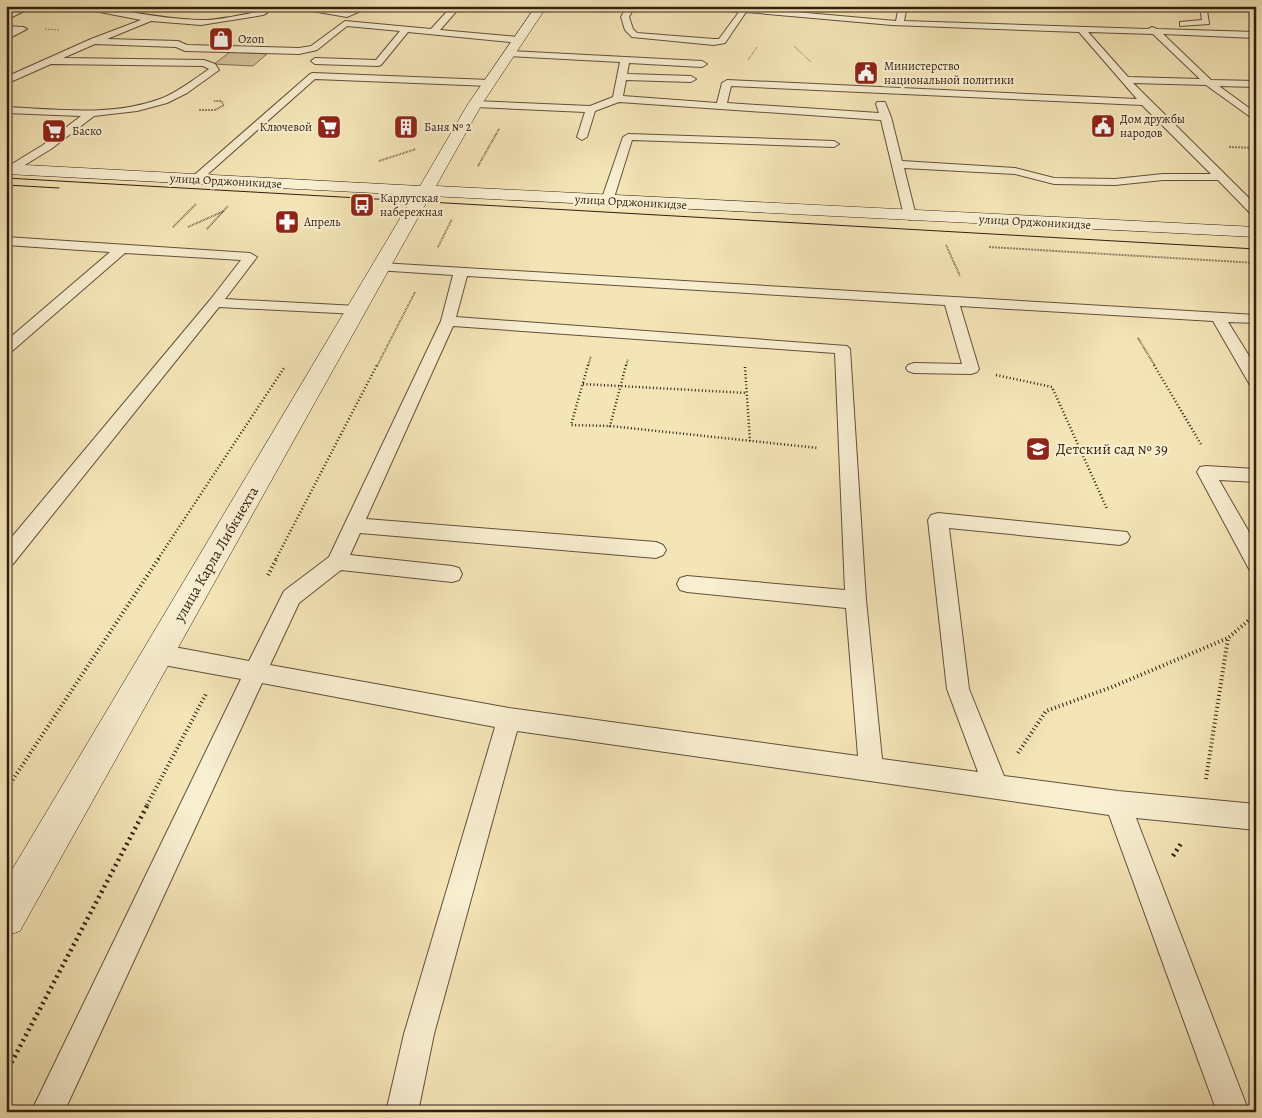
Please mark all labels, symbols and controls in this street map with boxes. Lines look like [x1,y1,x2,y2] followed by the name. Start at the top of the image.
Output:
[208,26,234,52] shop icon: Ozon
[238,31,265,47] place label: Ozon
[884,58,1014,88] place label: Министерство национальной политики
[853,60,879,86] public building icon: Министерство национальной политики
[1120,111,1185,141] place label: Дом дружбы народов
[1090,113,1116,139] public building icon: Дом дружбы народов
[316,114,342,140] supermarket icon: Ключевой
[393,114,419,140] building icon: Баня № 2
[41,118,67,144] supermarket icon: Баско
[260,119,312,135] place label: Ключевой
[424,119,472,135] place label: Баня № 2
[72,123,102,139] place label: Баско
[169,170,282,192] street label: улица Орджоникидзе
[380,190,443,220] place label: Карлутская набережная
[574,191,687,213] street label: улица Орджоникидзе
[349,192,375,218] bus stop icon: Карлутская набережная
[274,209,300,235] pharmacy icon: Апрель
[978,211,1091,233] street label: улица Орджоникидзе
[303,214,341,230] place label: Апрель
[1025,436,1051,462] school or university icon: Детский сад № 39
[1056,439,1168,459] place label: Детский сад № 39
[169,483,263,626] street label: улица Карла Либкнехта

